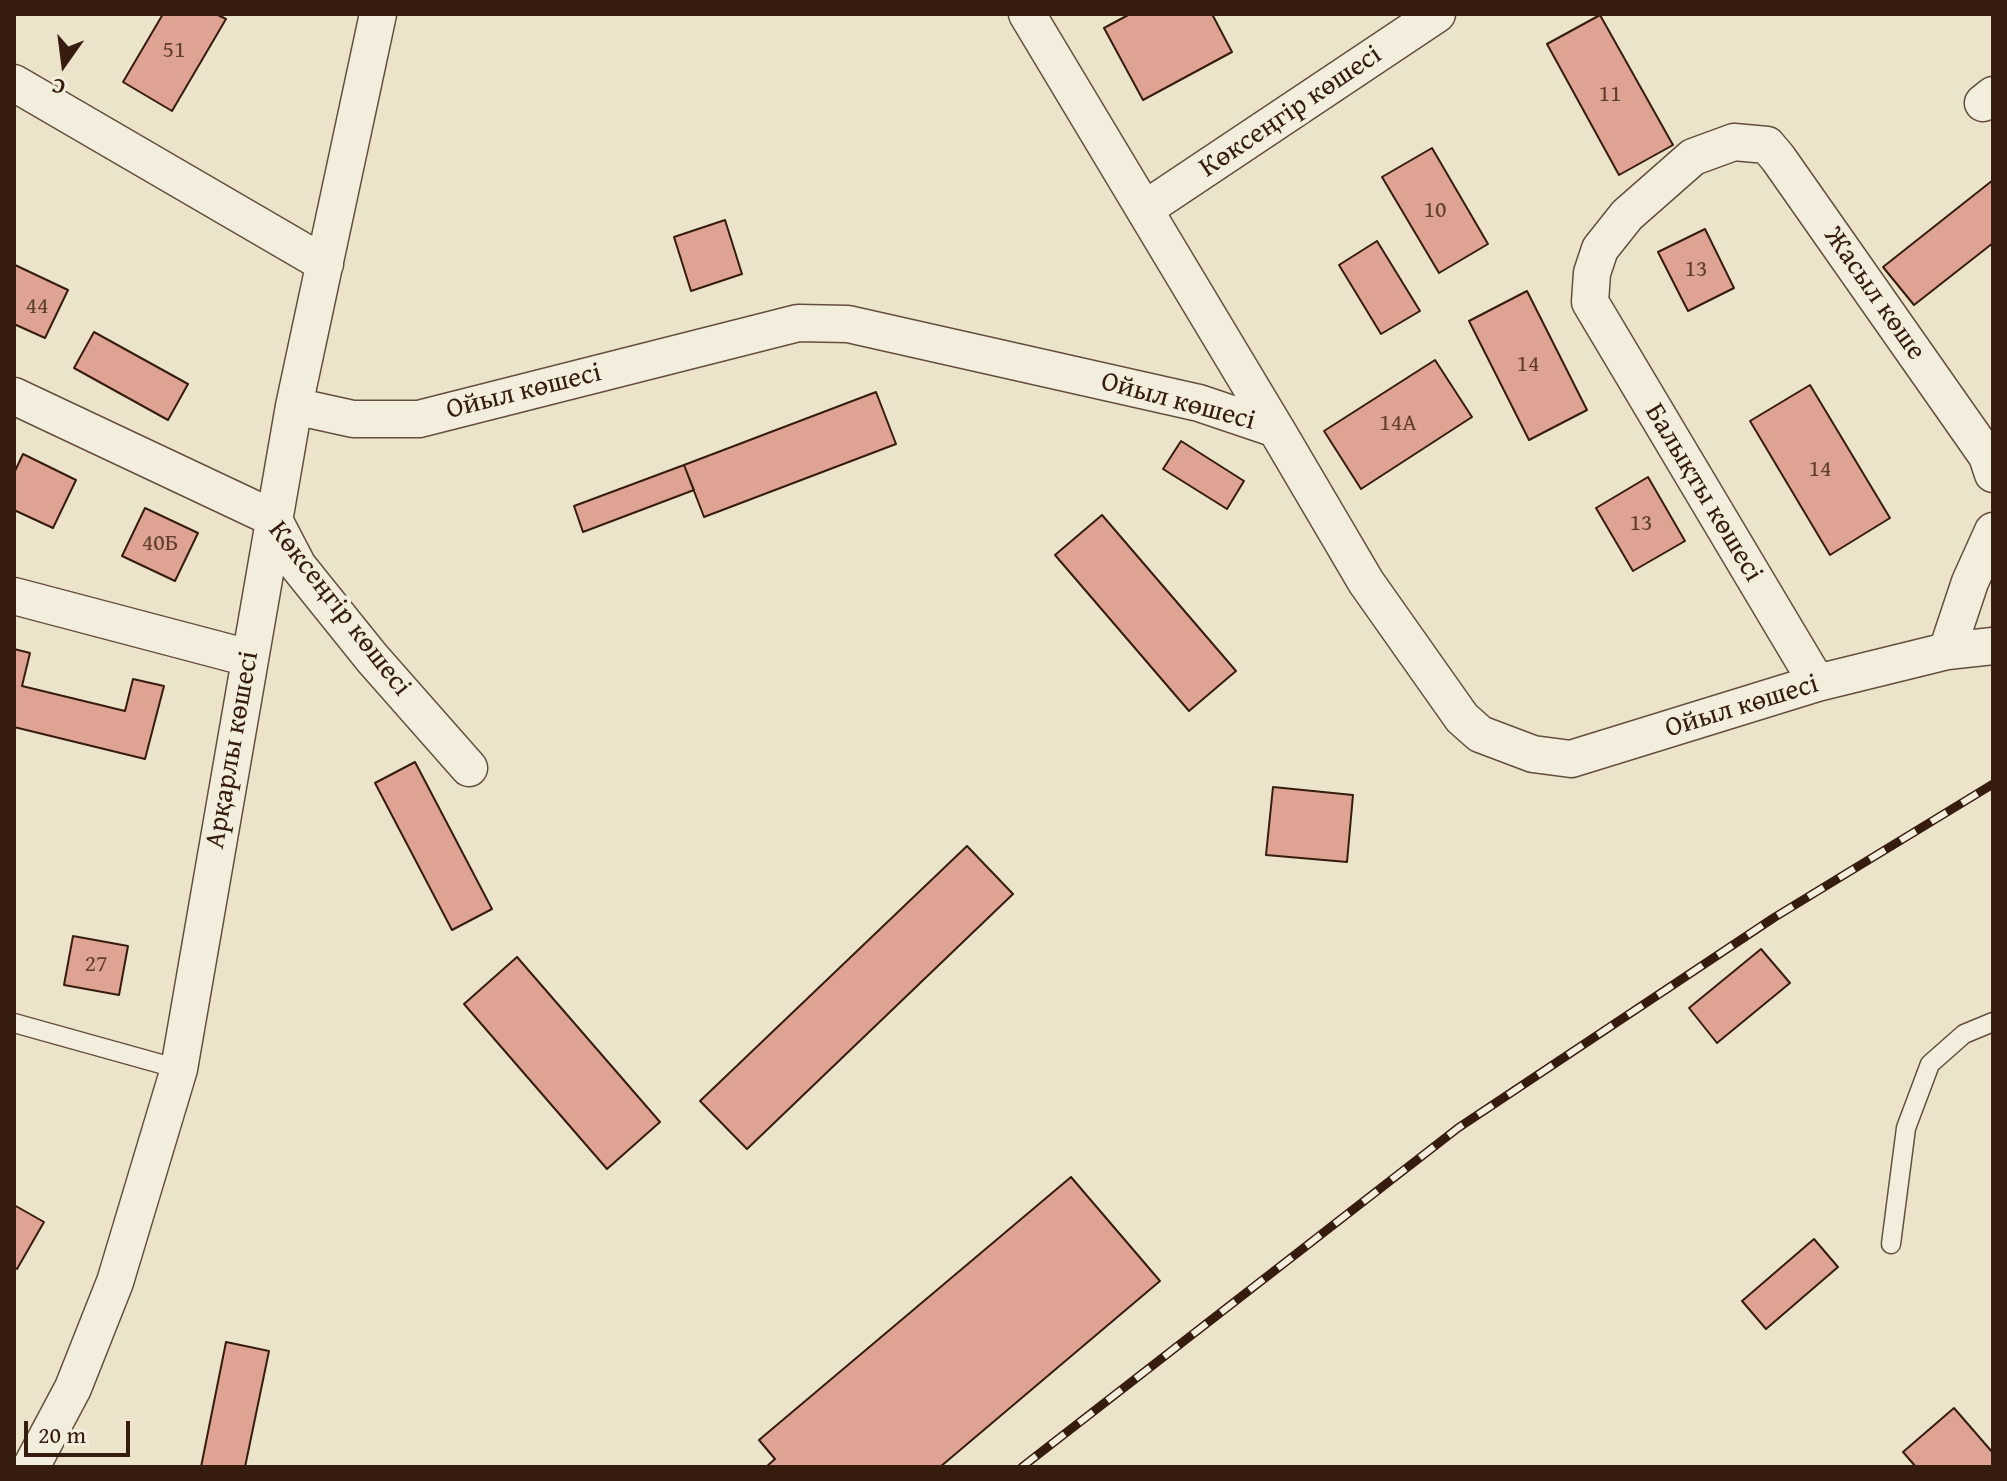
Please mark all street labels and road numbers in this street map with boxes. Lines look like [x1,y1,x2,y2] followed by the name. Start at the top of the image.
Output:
[1193,39,1389,185] street label: Көксеңгір көшесі
[1816,221,1932,367] street label: Жасыл көше
[443,357,605,427] street label: Ойыл көшесі
[1097,365,1259,439] street label: Ойыл көшесі
[1637,398,1769,588] street label: Балықты көшесі
[260,515,418,703] street label: Көксеңгір көшесі
[199,649,267,851] street label: Арқарлы көшесі
[1661,668,1823,746] street label: Ойыл көшесі

